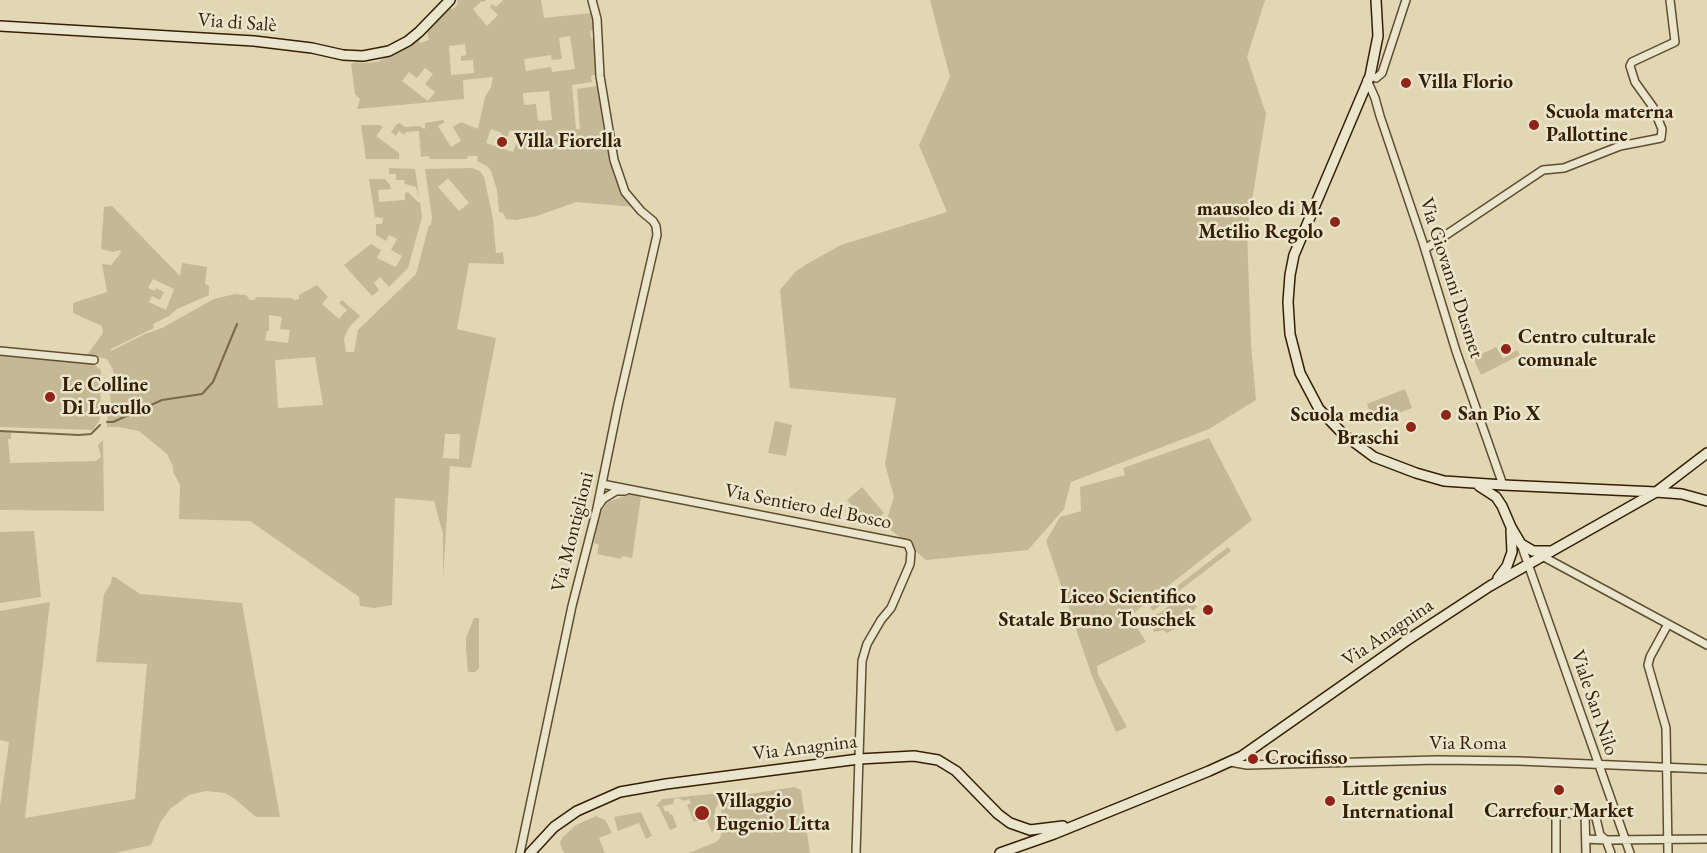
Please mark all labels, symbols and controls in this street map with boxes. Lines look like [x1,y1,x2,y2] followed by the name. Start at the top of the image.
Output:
[197,8,277,38] street label: Via di Salè
[1418,71,1513,95] place label: Villa Florio
[1399,76,1413,90] marker: Villa Florio
[1546,101,1673,148] place label: Scuola materna Pallottine
[1527,118,1541,132] marker: Scuola materna Pallottine
[514,130,622,154] place label: Villa Fiorella
[495,135,509,149] marker: Villa Fiorella
[1414,195,1488,361] street label: Via Giovanni Dusmet
[1197,198,1323,245] place label: mausoleo di M. Metilio Regolo
[1328,215,1342,229] marker: mausoleo di M. Metilio Regolo
[1518,326,1656,373] place label: Centro culturale comunale
[1499,342,1513,356] marker: Centro culturale comunale
[62,374,151,421] place label: Le Colline Di Lucullo
[43,390,57,404] marker: Le Colline Di Lucullo
[1458,403,1541,427] place label: San Pio X
[1291,404,1399,451] place label: Scuola media Braschi
[1439,408,1453,422] marker: San Pio X
[1404,420,1418,434] marker: Scuola media Braschi
[546,469,600,595] street label: Via Montiglioni
[722,479,894,535] street label: Via Sentiero del Bosco
[998,586,1196,633] place label: Liceo Scientifico Statale Bruno Touschek
[1338,594,1438,672] street label: Via Anagnina
[1201,603,1215,617] marker: Liceo Scientifico Statale Bruno Touschek
[1565,647,1623,759] street label: Viale San Nilo
[751,730,859,766] street label: Via Anagnina
[1429,732,1507,756] street label: Via Roma
[1265,747,1348,771] place label: Crocifisso
[1246,752,1260,766] marker: Crocifisso
[1342,778,1454,825] place label: Little genius International
[1552,783,1566,797] marker: Carrefour Market
[716,790,830,837] place label: Villaggio Eugenio Litta
[1323,794,1337,808] marker: Little genius International
[1484,800,1634,824] place label: Carrefour Market
[693,804,711,822] marker: Villaggio Eugenio Litta

